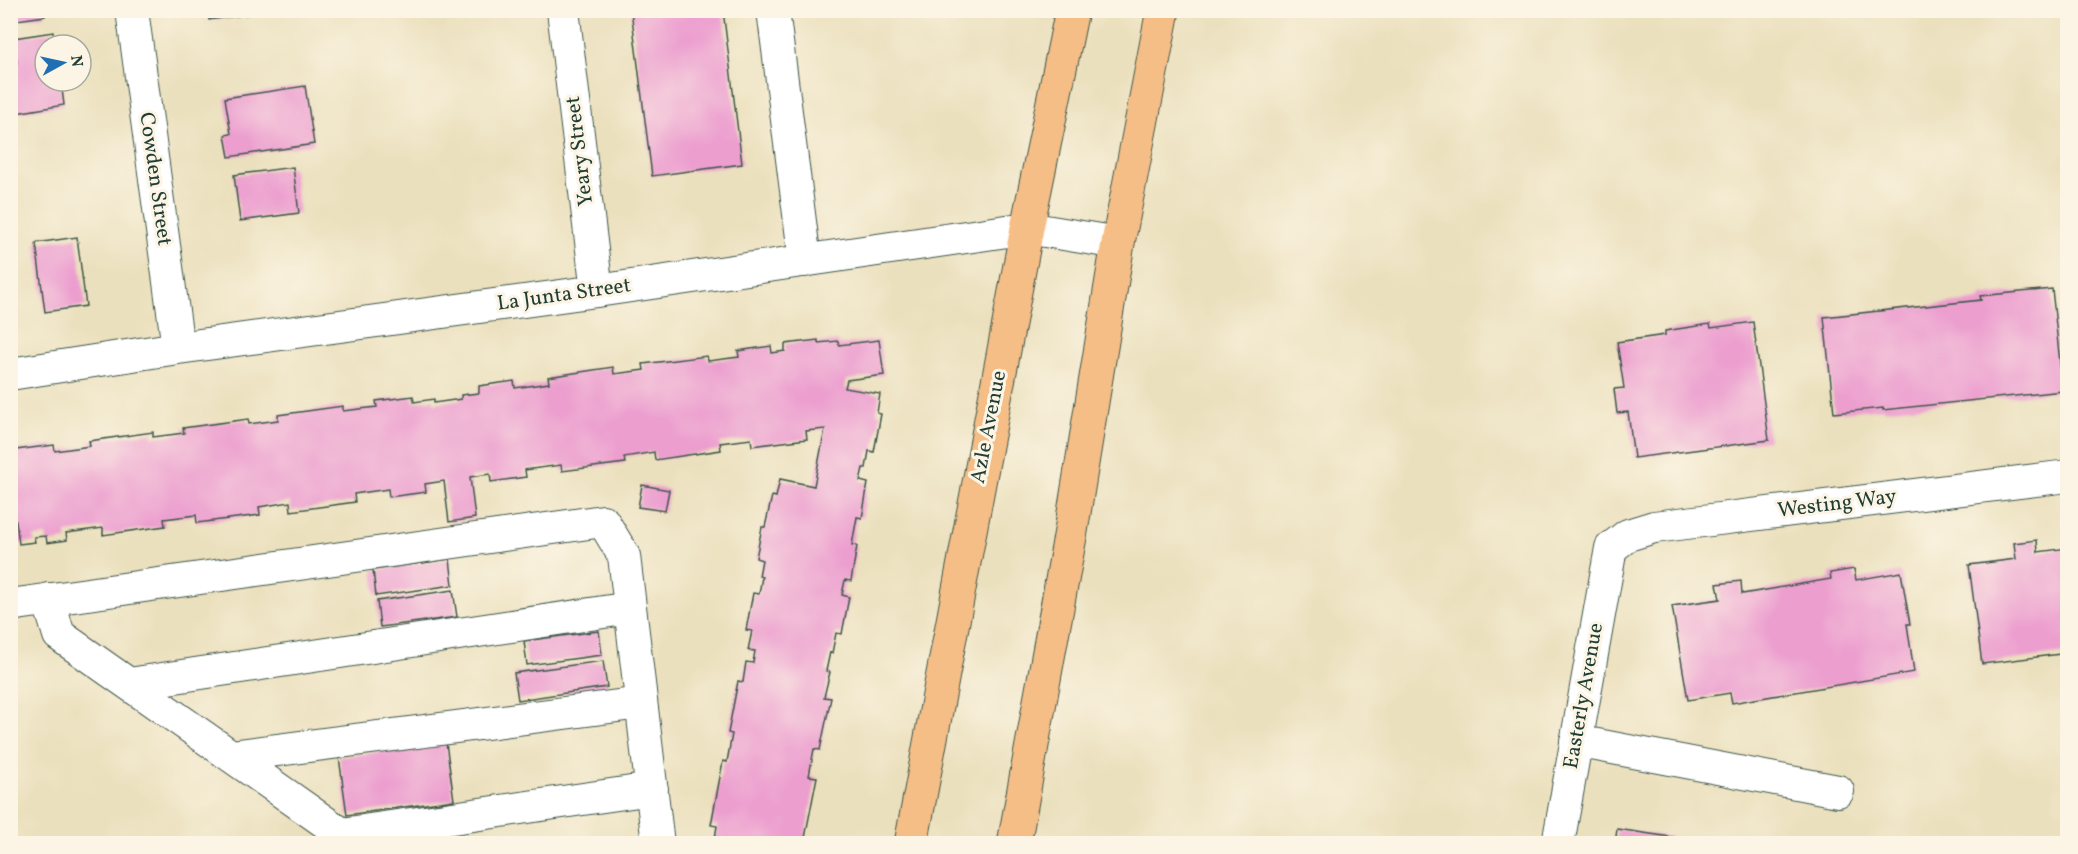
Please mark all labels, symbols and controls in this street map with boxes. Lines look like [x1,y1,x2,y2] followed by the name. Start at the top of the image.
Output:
[33,33,93,93] north arrow
[64,54,88,69] text: N
[559,94,601,208] street label: Yeary Street
[131,110,179,248] street label: Cowden Street
[495,271,633,319] street label: La Junta Street
[964,368,1014,486] street label: Azle Avenue
[1776,482,1899,526] street label: Westing Way
[1557,621,1611,771] street label: Easterly Avenue

